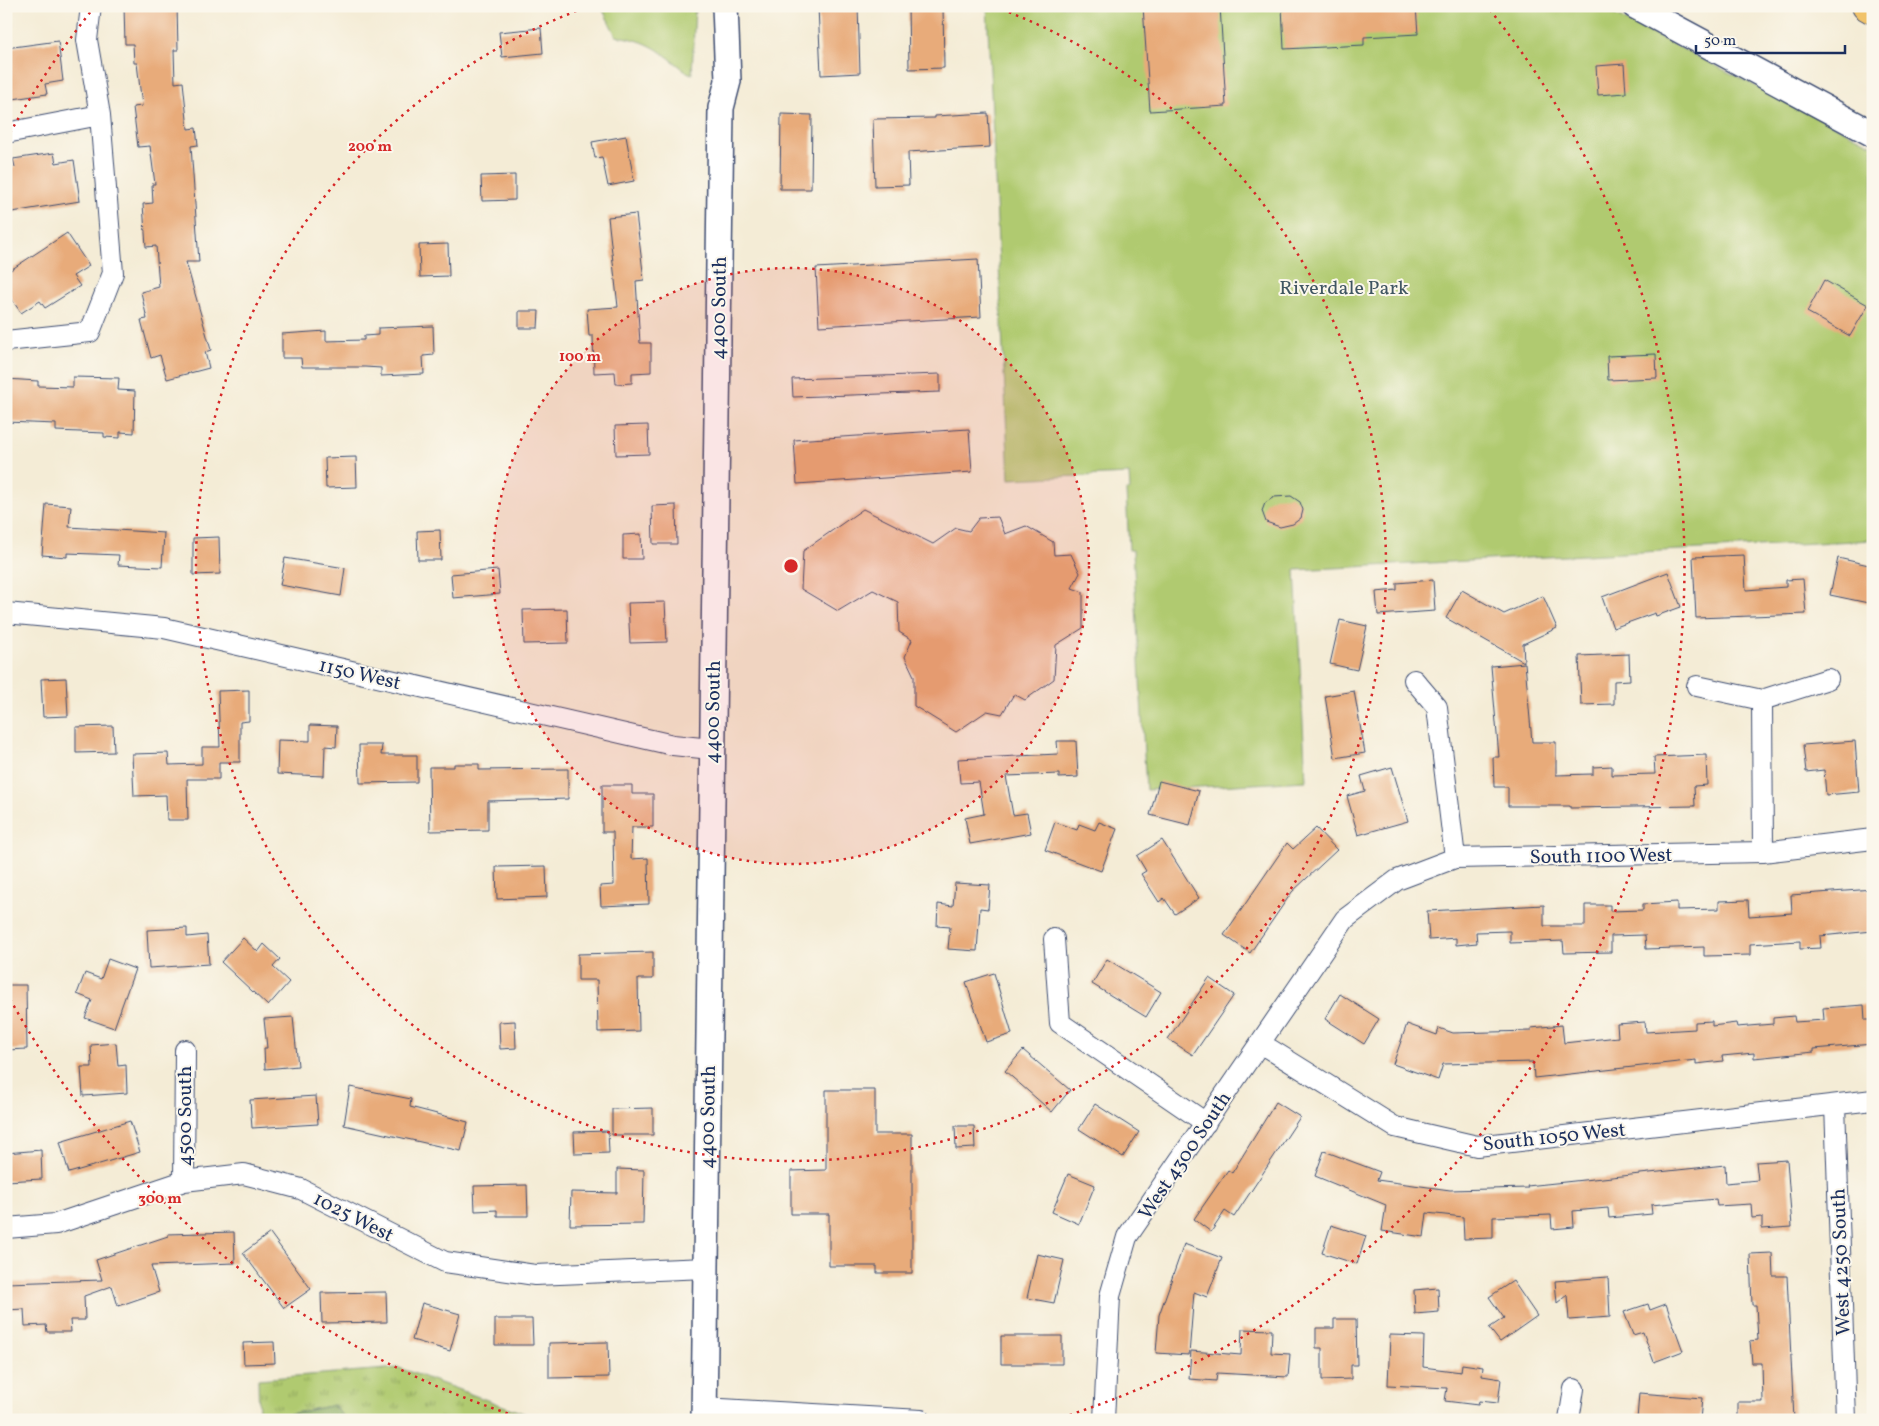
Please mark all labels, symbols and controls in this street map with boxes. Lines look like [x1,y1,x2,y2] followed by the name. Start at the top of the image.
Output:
[1696,22,1845,54] scale bar
[1704,31,1736,52] text: 50 m
[348,137,392,158] text: 200 m
[705,256,735,360] street label: 4400 South
[1279,275,1409,303] park label: Riverdale Park
[559,347,602,368] text: 100 m
[782,557,800,575] centre of rings
[316,652,403,698] street label: 1150 West
[699,660,729,764] street label: 4400 South
[1529,842,1673,872] street label: South 1100 West
[172,1065,200,1166] street label: 4500 South
[694,1065,724,1169] street label: 4400 South
[1132,1087,1239,1226] street label: West 4300 South
[1481,1117,1627,1159] street label: South 1050 West
[308,1186,398,1250] street label: 1025 West
[1825,1188,1859,1336] street label: West 4250 South
[138,1189,182,1210] text: 300 m

